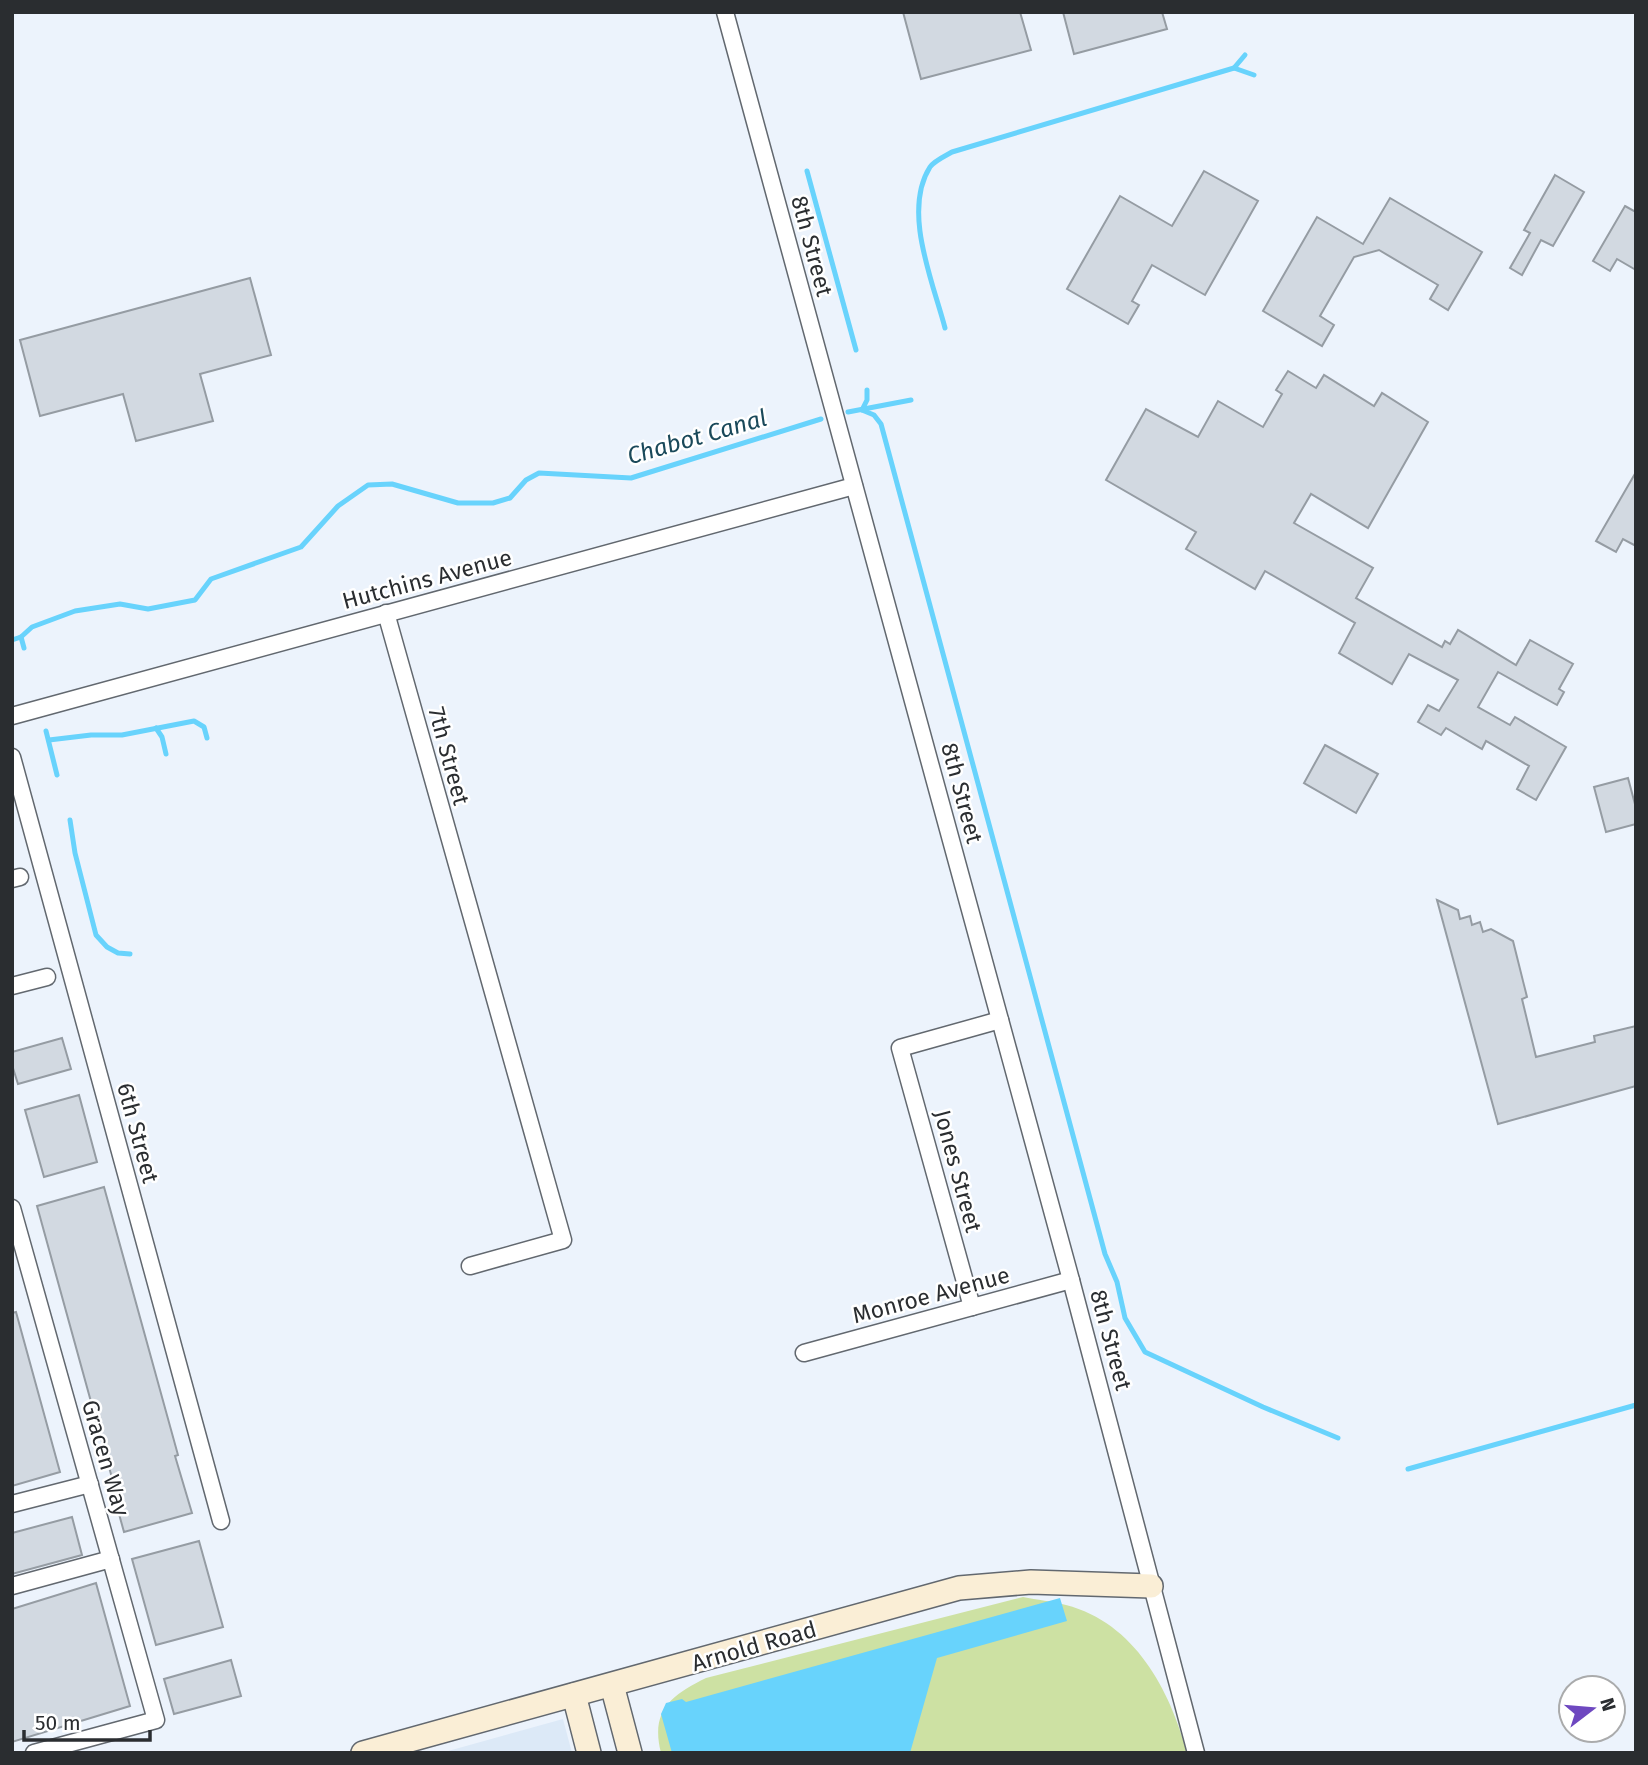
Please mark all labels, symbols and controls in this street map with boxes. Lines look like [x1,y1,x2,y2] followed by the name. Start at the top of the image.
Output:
[785,193,839,300] street label: 8th Street
[624,404,770,470] water label: Chabot Canal
[339,543,515,615] street label: Hutchins Avenue
[422,704,476,809] street label: 7th Street
[935,740,989,847] street label: 8th Street
[111,1080,165,1187] street label: 6th Street
[928,1107,988,1236] street label: Jones Street
[849,1261,1013,1329] street label: Monroe Avenue
[1084,1287,1138,1394] street label: 8th Street
[76,1397,136,1520] street label: Gracen Way
[688,1615,820,1677] street label: Arnold Road
[1557,1674,1627,1744] north arrow
[1595,1695,1621,1714] text: N
[24,1698,150,1742] scale bar
[35,1710,81,1736] text: 50 m

